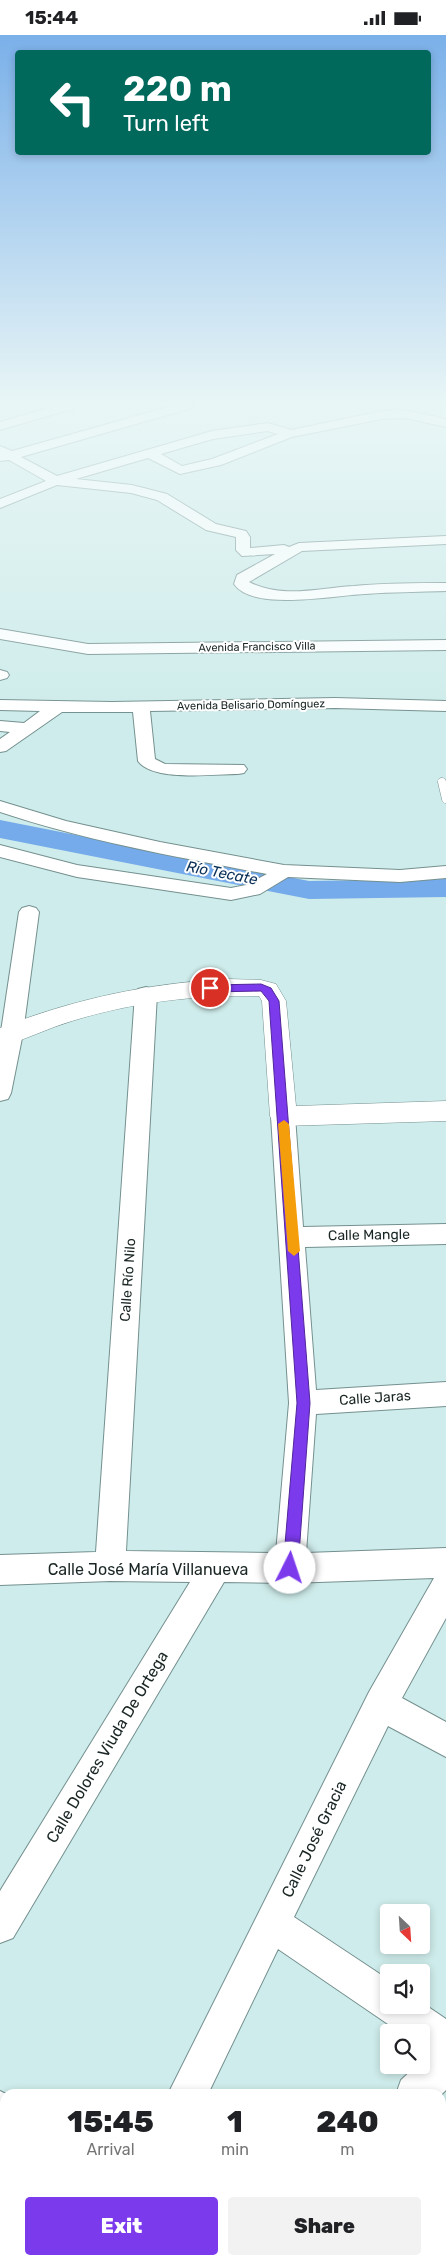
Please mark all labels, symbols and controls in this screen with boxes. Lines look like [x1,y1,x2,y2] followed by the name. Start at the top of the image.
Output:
[25,6,78,29] text: 15:44
[123,68,232,110] text: 220 m
[40,70,105,135] icon: left
[123,110,209,137] text: Turn left
[198,639,316,655] street label: Avenida Francisco Villa
[177,697,326,713] street label: Avenida Belisario Domínguez
[185,857,260,889] water label: Río Tecate
[189,967,231,1009] pin
[196,974,224,1002] icon: arrive
[328,1226,410,1244] street label: Calle Mangle
[117,1238,139,1322] street label: Calle Río Nilo
[339,1387,411,1409] street label: Calle Jaras
[263,1541,315,1593] position arrow
[48,1560,248,1579] street label: Calle José María Villanueva
[42,1648,172,1846] street label: Calle Dolores Viuda De Ortega
[277,1777,351,1901] street label: Calle José Gracia
[380,1904,430,1954] north arrow
[380,1904,430,2074] map controls
[380,1964,430,2014] button: sound
[380,2024,430,2074] button: search
[67,2104,154,2140] text: 15:45
[227,2104,243,2140] text: 1
[316,2104,379,2140] text: 240
[87,2140,135,2159] text: Arrival
[221,2140,249,2159] text: min
[340,2140,355,2159] text: m
[25,2197,218,2255] button: Exit
[228,2197,421,2255] button: Share

